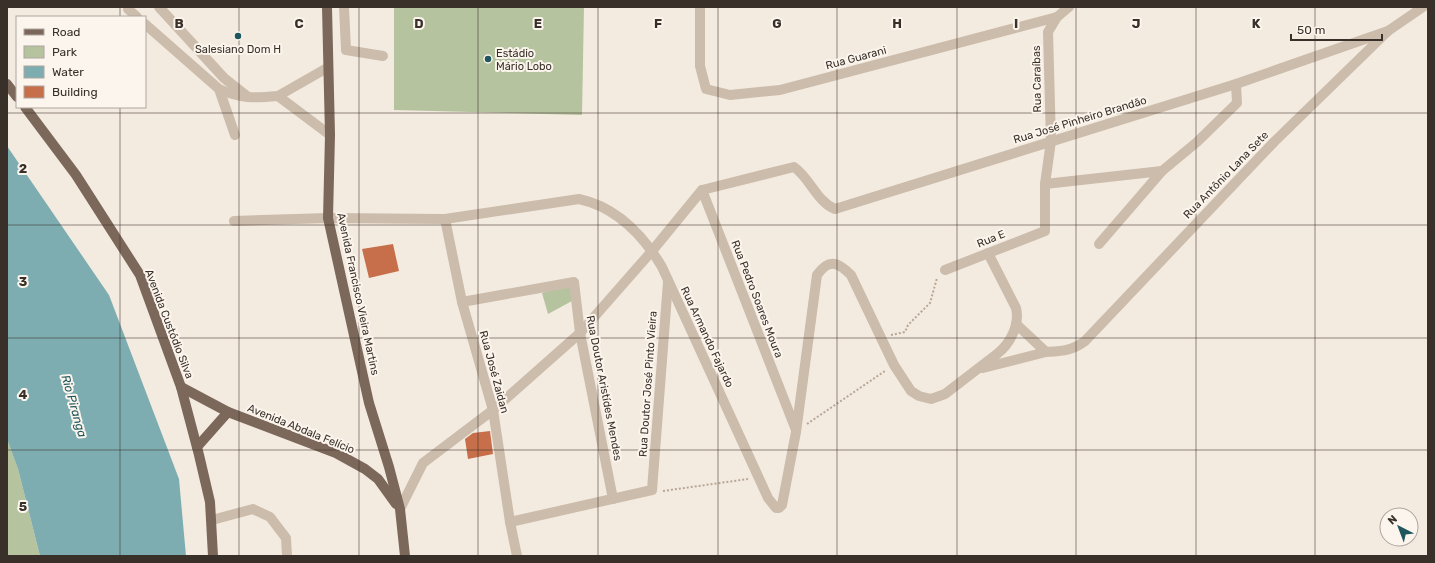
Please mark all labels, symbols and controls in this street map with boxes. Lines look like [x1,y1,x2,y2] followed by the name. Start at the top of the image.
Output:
[16,16,146,108] legend
[174,16,184,31] text: B
[294,16,304,31] text: C
[414,16,424,31] text: D
[534,16,542,31] text: E
[654,16,662,31] text: F
[772,16,782,31] text: G
[892,16,902,31] text: H
[1014,16,1018,31] text: I
[1132,16,1140,31] text: J
[1252,16,1261,31] text: K
[1291,16,1382,42] scale bar
[1297,23,1325,37] text: 50 m
[52,25,80,39] text: Road
[233,31,243,41] marker: Salesiano Dom H
[195,43,281,56] place label: Salesiano Dom H
[824,44,888,72] street label: Rua Guarani
[52,45,78,59] text: Park
[1030,45,1044,113] street label: Rua Caraíbas
[496,47,552,73] place label: Estádio Mário Lobo
[483,54,493,64] marker: Estádio Mário Lobo
[52,65,84,79] text: Water
[52,85,98,99] text: Building
[1012,94,1148,146] street label: Rua José Pinheiro Brandão
[1181,129,1271,221] street label: Rua Antônio Lana Sete
[19,161,27,176] text: 2
[334,212,382,377] street label: Avenida Francisco Vieira Martins
[975,227,1007,251] street label: Rua E
[729,238,785,360] street label: Rua Pedro Soares Moura
[142,267,196,381] street label: Avenida Custódio Silva
[19,274,28,289] text: 3
[678,284,736,390] street label: Rua Armando Fajardo
[636,311,660,457] street label: Rua Doutor José Pinto Vieira
[584,314,625,462] street label: Rua Doutor Aristídes Mendes
[477,329,511,415] street label: Rua José Zaidan
[58,373,90,439] water label: Rio Piranga
[19,387,28,402] text: 4
[246,402,356,456] street label: Avenida Abdala Felício
[19,499,27,514] text: 5
[1379,507,1419,547] north arrow
[1385,512,1400,527] text: N

